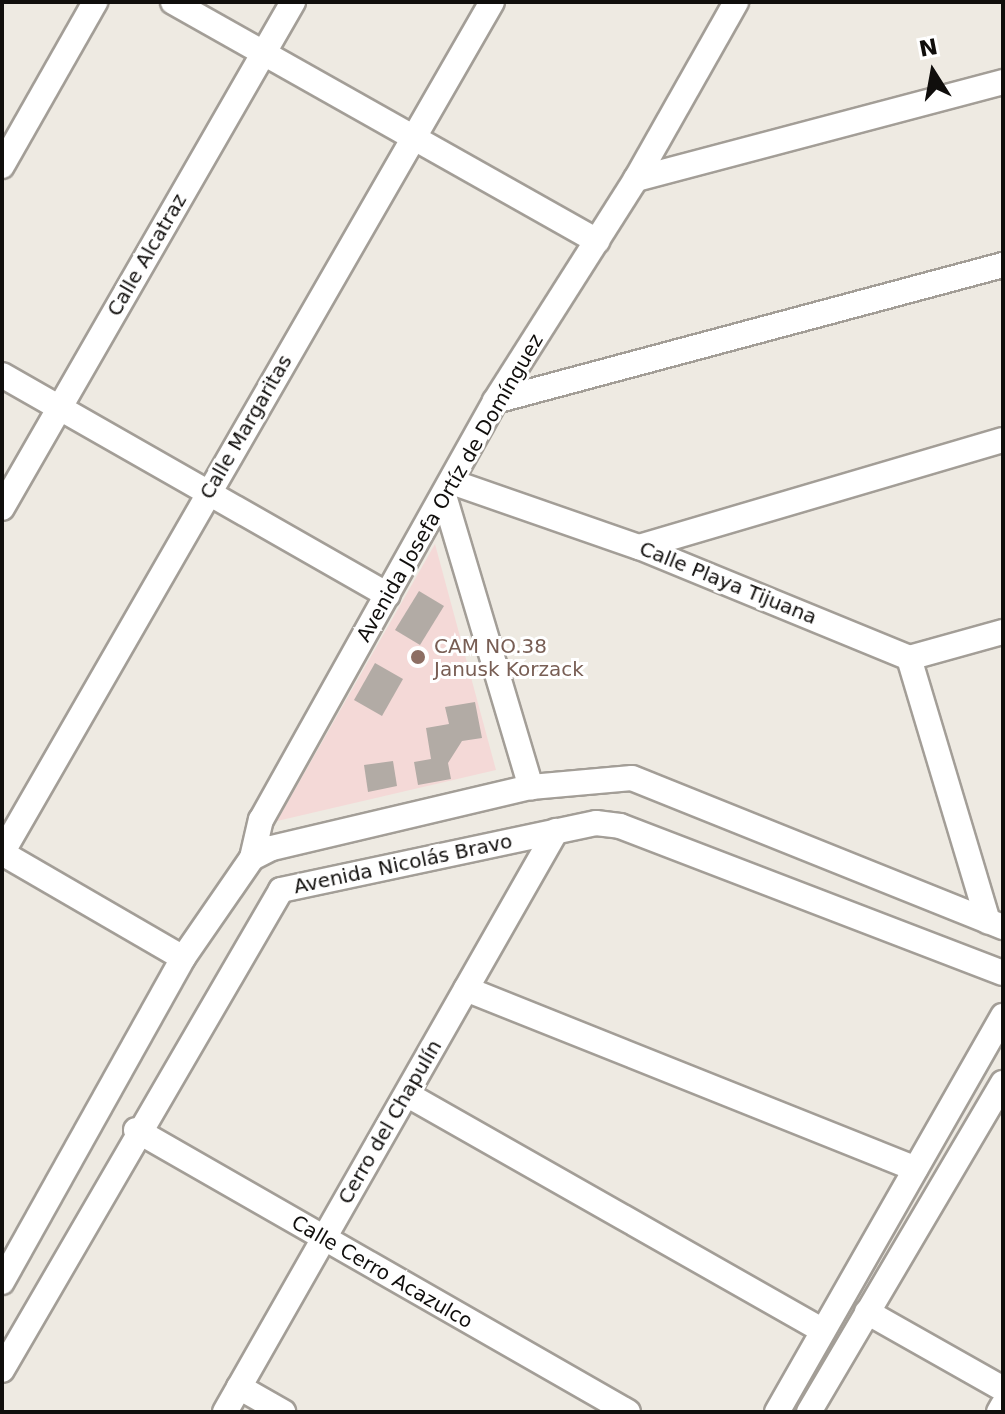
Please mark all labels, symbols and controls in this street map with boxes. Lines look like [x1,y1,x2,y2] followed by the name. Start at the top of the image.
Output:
[893,32,973,112] north arrow
[917,34,940,62] text: N
[102,190,192,320] street label: Calle Alcatraz
[352,330,548,646] street label: Avenida Josefa Ortíz de Domínguez
[195,351,297,503] street label: Calle Margaritas
[636,536,820,630] street label: Calle Playa Tijuana
[434,634,584,681] place label: CAM NO.38 Janusk Korzack
[409,648,427,666] marker: CAM NO.38 Janusk Korzack
[292,829,514,899] street label: Avenida Nicolás Bravo
[333,1036,447,1208] street label: Cerro del Chapulín
[287,1210,477,1334] street label: Calle Cerro Acazulco

